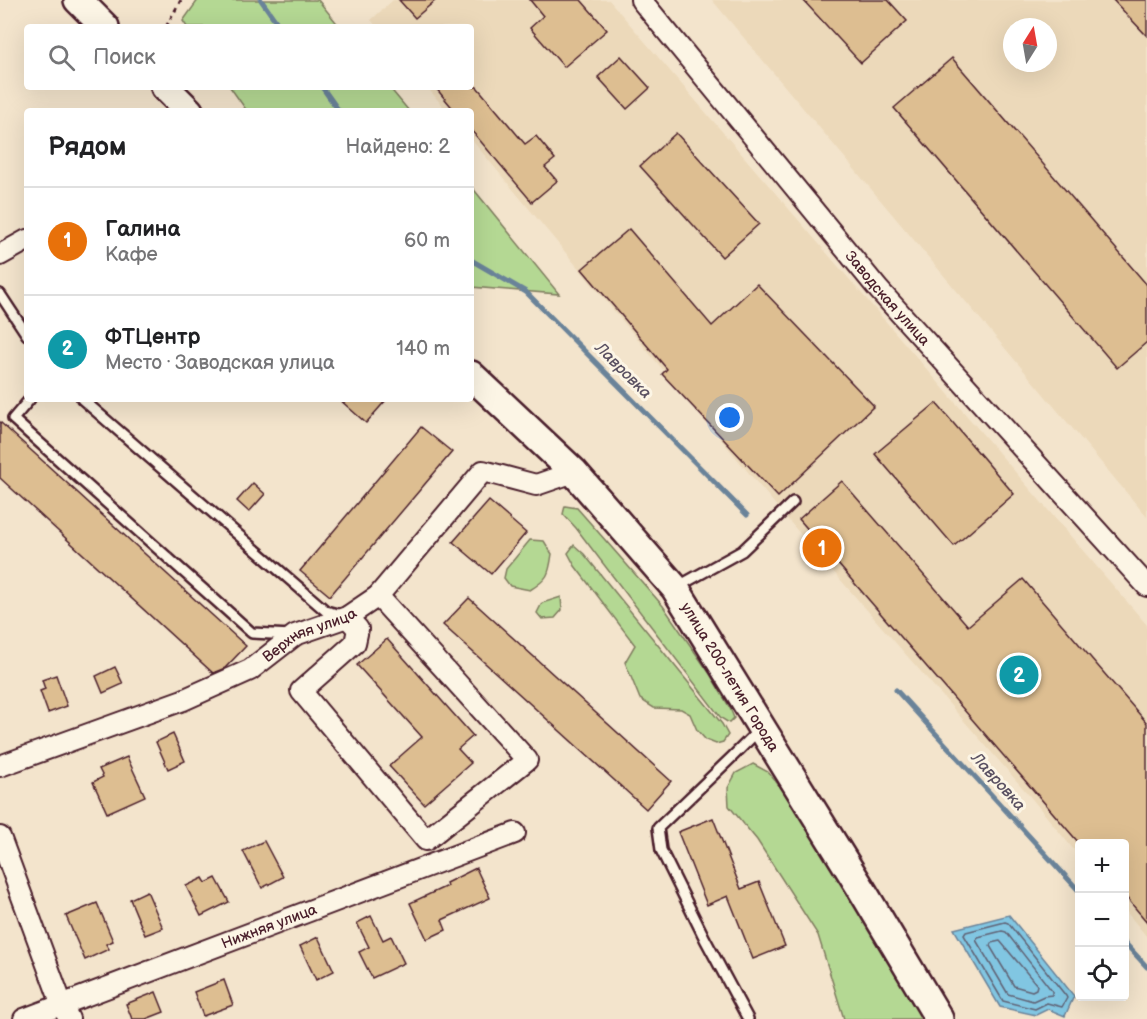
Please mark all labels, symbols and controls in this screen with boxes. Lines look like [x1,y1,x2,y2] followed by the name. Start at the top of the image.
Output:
[1003,18,1057,72] north arrow
[24,24,474,90] search box
[45,41,78,74] icon: search
[93,44,156,71] text: Поиск
[48,132,126,163] text: Рядом
[346,135,450,159] text: Найдено: 2
[105,216,180,243] text: Галина
[63,229,72,253] text: 1
[404,229,450,253] text: 60 m
[105,243,158,267] text: Кафе
[841,247,934,350] street label: Заводская улица
[105,324,200,351] text: ФТЦентр
[62,337,73,361] text: 2
[396,337,450,361] text: 140 m
[590,338,655,403] water label: Лавровка
[105,351,335,375] text: Место · Заводская улица
[715,403,744,432] your location
[802,526,842,570] pin: 1
[677,599,784,755] street label: улица 200-летия Города
[259,604,361,666] street label: Верхняя улица
[1000,652,1038,698] pin: 2
[966,748,1029,815] water label: Лавровка
[1075,839,1129,1001] map controls
[1075,839,1129,893] button: +
[1075,893,1129,947] button: −
[219,899,320,953] street label: Нижняя улица
[1075,947,1129,1001] button: locate

